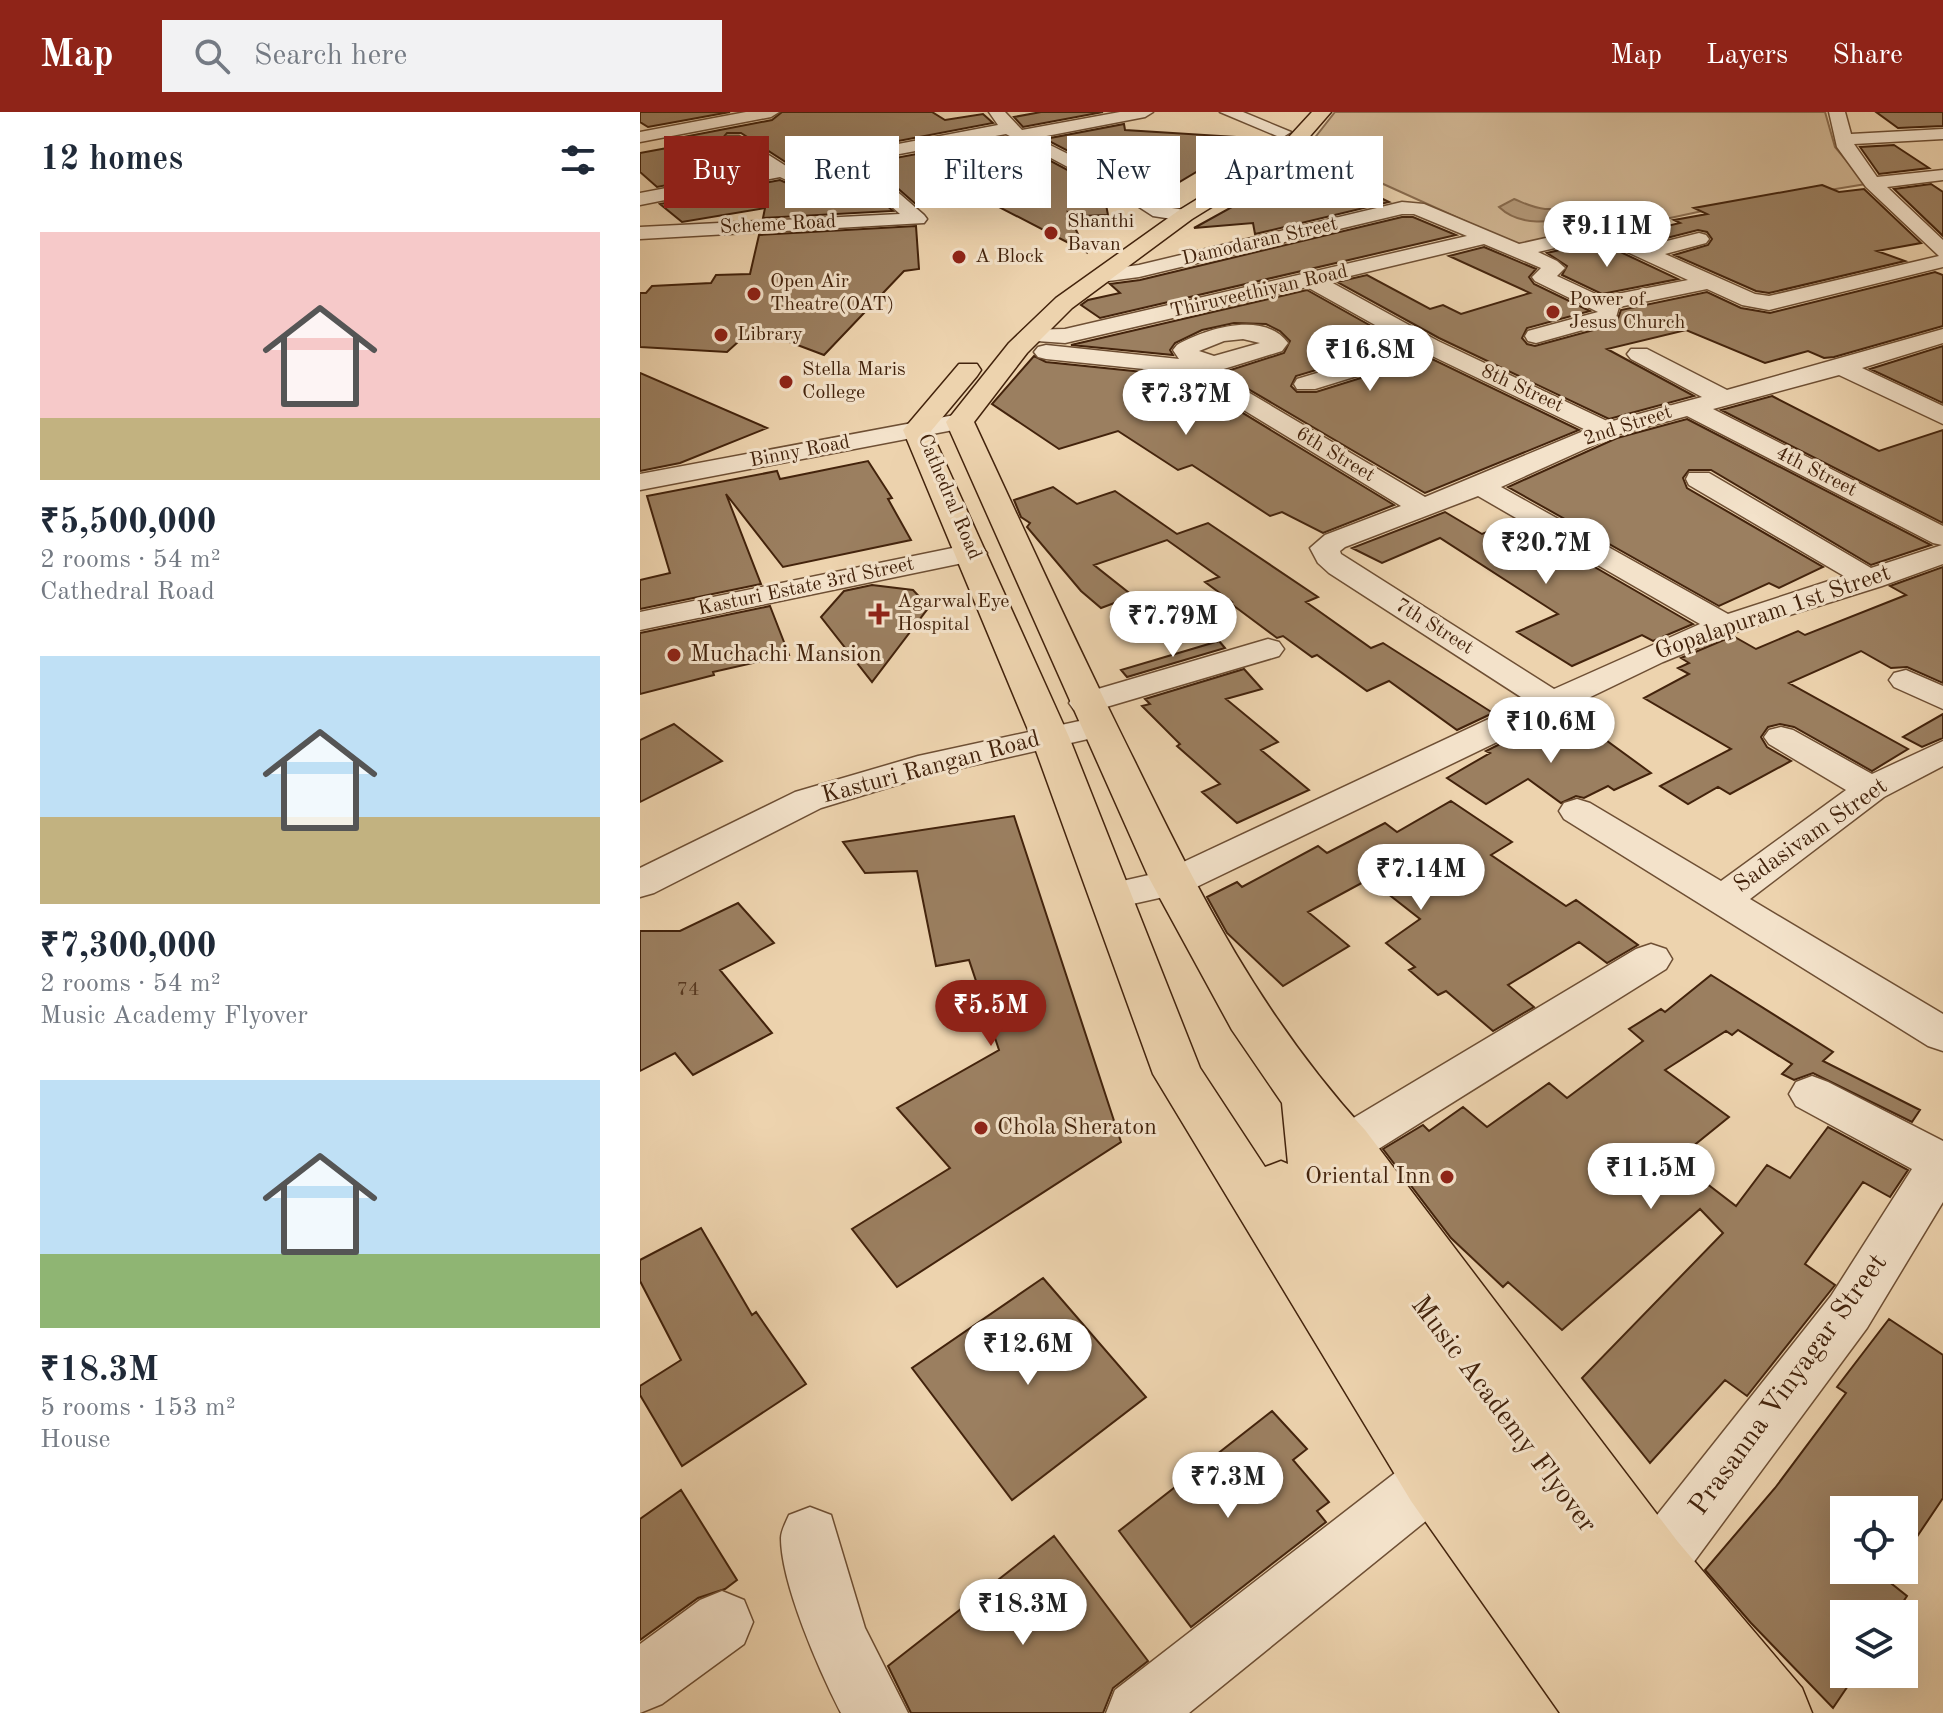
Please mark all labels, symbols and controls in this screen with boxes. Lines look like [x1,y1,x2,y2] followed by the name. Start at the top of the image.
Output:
[162,20,722,92] search box
[190,34,234,78] icon: search
[40,37,114,75] text: Map
[254,41,407,71] text: Search here
[1610,42,1662,70] text: Map
[1706,42,1788,70] text: Layers
[1832,42,1903,70] text: Share
[664,136,769,208] chip: Buy
[785,136,899,208] chip: Rent
[915,136,1051,208] chip: Filters
[1067,136,1180,208] chip: New
[1196,136,1383,208] chip: Apartment
[556,138,600,182] icon: filters
[40,143,183,177] text: 12 homes
[1542,201,1672,269] pin: ₹9.11M
[719,212,837,238] street label: Scheme Road
[1067,212,1134,255] place label: Shanthi Bavan
[1180,214,1340,270] street label: Damodaran Street
[1562,214,1652,240] text: ₹9.11M
[1042,224,1060,242] marker: Shanthi Bavan
[975,247,1044,267] place label: A Block
[950,248,968,266] marker: A Block
[1168,262,1350,322] street label: Thiruveethiyan Road
[770,272,894,315] place label: Open Air Theatre(OAT)
[248,284,392,428] icon: home
[745,285,763,303] marker: Open Air Theatre(OAT)
[1569,290,1686,333] place label: Power of Jesus Church
[1544,303,1562,321] marker: Power of Jesus Church
[737,325,803,345] place label: Library
[1305,325,1435,393] pin: ₹16.8M
[712,326,730,344] marker: Library
[1325,338,1415,364] text: ₹16.8M
[802,360,906,403] place label: Stella Maris College
[1478,361,1566,417] street label: 8th Street
[1121,369,1251,437] pin: ₹7.37M
[777,373,795,391] marker: Stella Maris College
[1141,382,1231,408] text: ₹7.37M
[1581,402,1675,450] street label: 2nd Street
[1292,424,1378,486] street label: 6th Street
[914,431,984,563] street label: Cathedral Road
[748,432,852,472] street label: Binny Road
[1772,443,1860,501] street label: 4th Street
[40,506,217,540] text: ₹5,500,000
[1481,518,1611,586] pin: ₹20.7M
[1501,531,1591,557] text: ₹20.7M
[40,547,221,573] text: 2 rooms · 54 m²
[696,554,916,620] street label: Kasturi Estate 3rd Street
[1652,561,1894,665] street label: Gopalapuram 1st Street
[40,579,215,605] text: Cathedral Road
[1108,591,1238,659] pin: ₹7.79M
[897,592,1010,635] place label: Agarwal Eye Hospital
[1391,595,1477,659] street label: 7th Street
[868,603,890,625] marker: Agarwal Eye Hospital
[1128,604,1218,630] text: ₹7.79M
[690,643,882,667] place label: Muchachi Mansion
[665,646,683,664] marker: Muchachi Mansion
[1486,697,1616,765] pin: ₹10.6M
[248,708,392,852] icon: home
[1506,710,1596,736] text: ₹10.6M
[819,727,1043,809] street label: Kasturi Rangan Road
[1730,774,1892,898] street label: Sadasivam Street
[1356,844,1486,912] pin: ₹7.14M
[1376,857,1466,883] text: ₹7.14M
[40,930,217,964] text: ₹7,300,000
[40,971,221,997] text: 2 rooms · 54 m²
[676,980,700,1000] house number: 74
[935,980,1047,1048] pin: ₹5.5M
[953,993,1029,1019] text: ₹5.5M
[40,1003,308,1029] text: Music Academy Flyover
[997,1116,1157,1140] place label: Chola Sheraton
[972,1119,990,1137] marker: Chola Sheraton
[248,1132,392,1276] icon: home
[1586,1143,1716,1211] pin: ₹11.5M
[1606,1156,1696,1182] text: ₹11.5M
[1305,1165,1431,1189] place label: Oriental Inn
[1438,1168,1456,1186] marker: Oriental Inn
[1685,1249,1893,1521] street label: Prasanna Vinyagar Street
[1405,1291,1601,1539] street label: Music Academy Flyover
[963,1319,1093,1387] pin: ₹12.6M
[983,1332,1073,1358] text: ₹12.6M
[40,1354,158,1388] text: ₹18.3M
[40,1395,236,1421] text: 5 rooms · 153 m²
[40,1427,111,1453] text: House
[1172,1452,1284,1520] pin: ₹7.3M
[1190,1465,1266,1491] text: ₹7.3M
[1830,1496,1918,1688] map controls
[1830,1496,1918,1584] button: locate
[958,1579,1088,1647] pin: ₹18.3M
[978,1592,1068,1618] text: ₹18.3M
[1830,1600,1918,1688] button: layers

